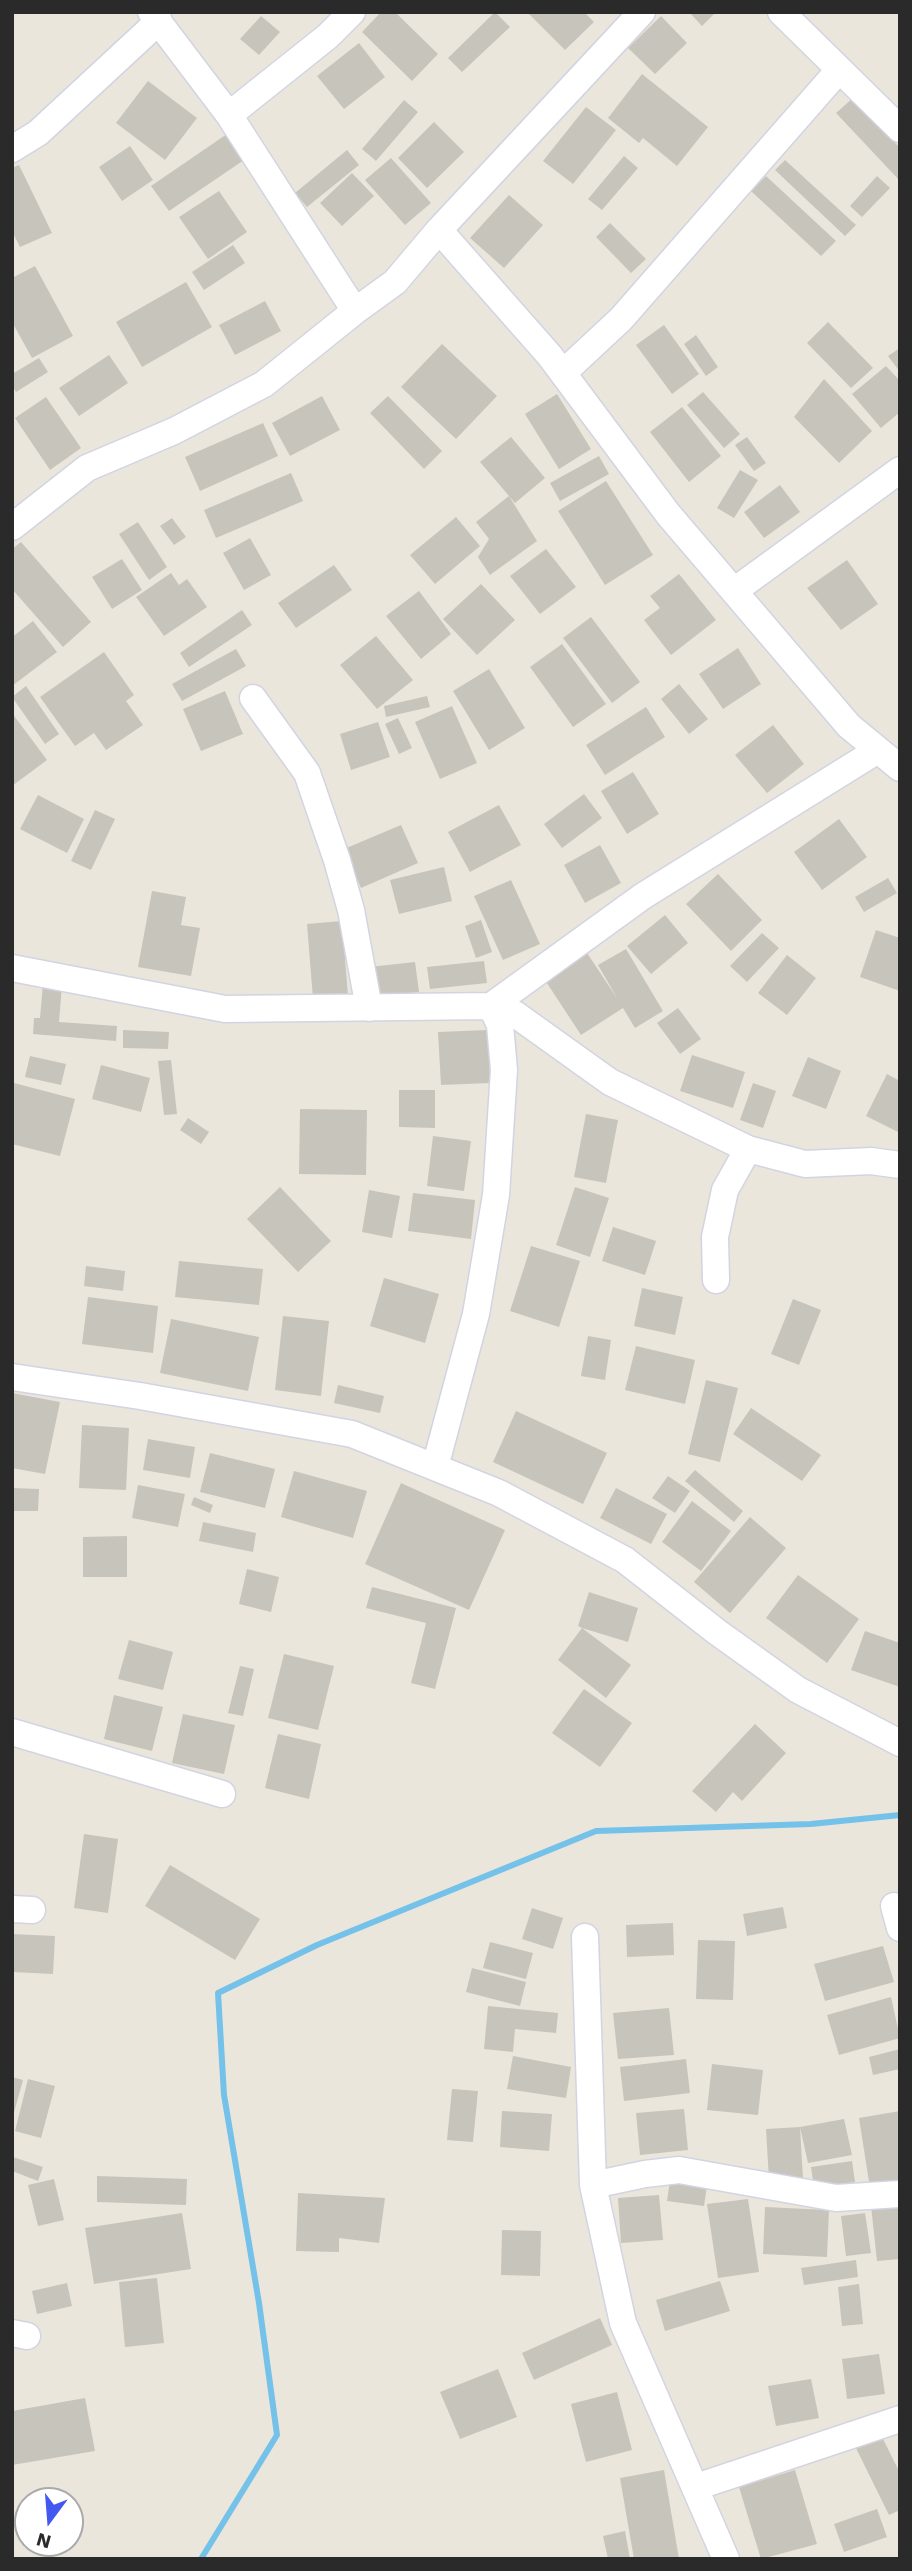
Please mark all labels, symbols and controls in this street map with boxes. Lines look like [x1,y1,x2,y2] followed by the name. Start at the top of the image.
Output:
[14,2487,84,2557] north arrow
[34,2528,54,2554] text: N

